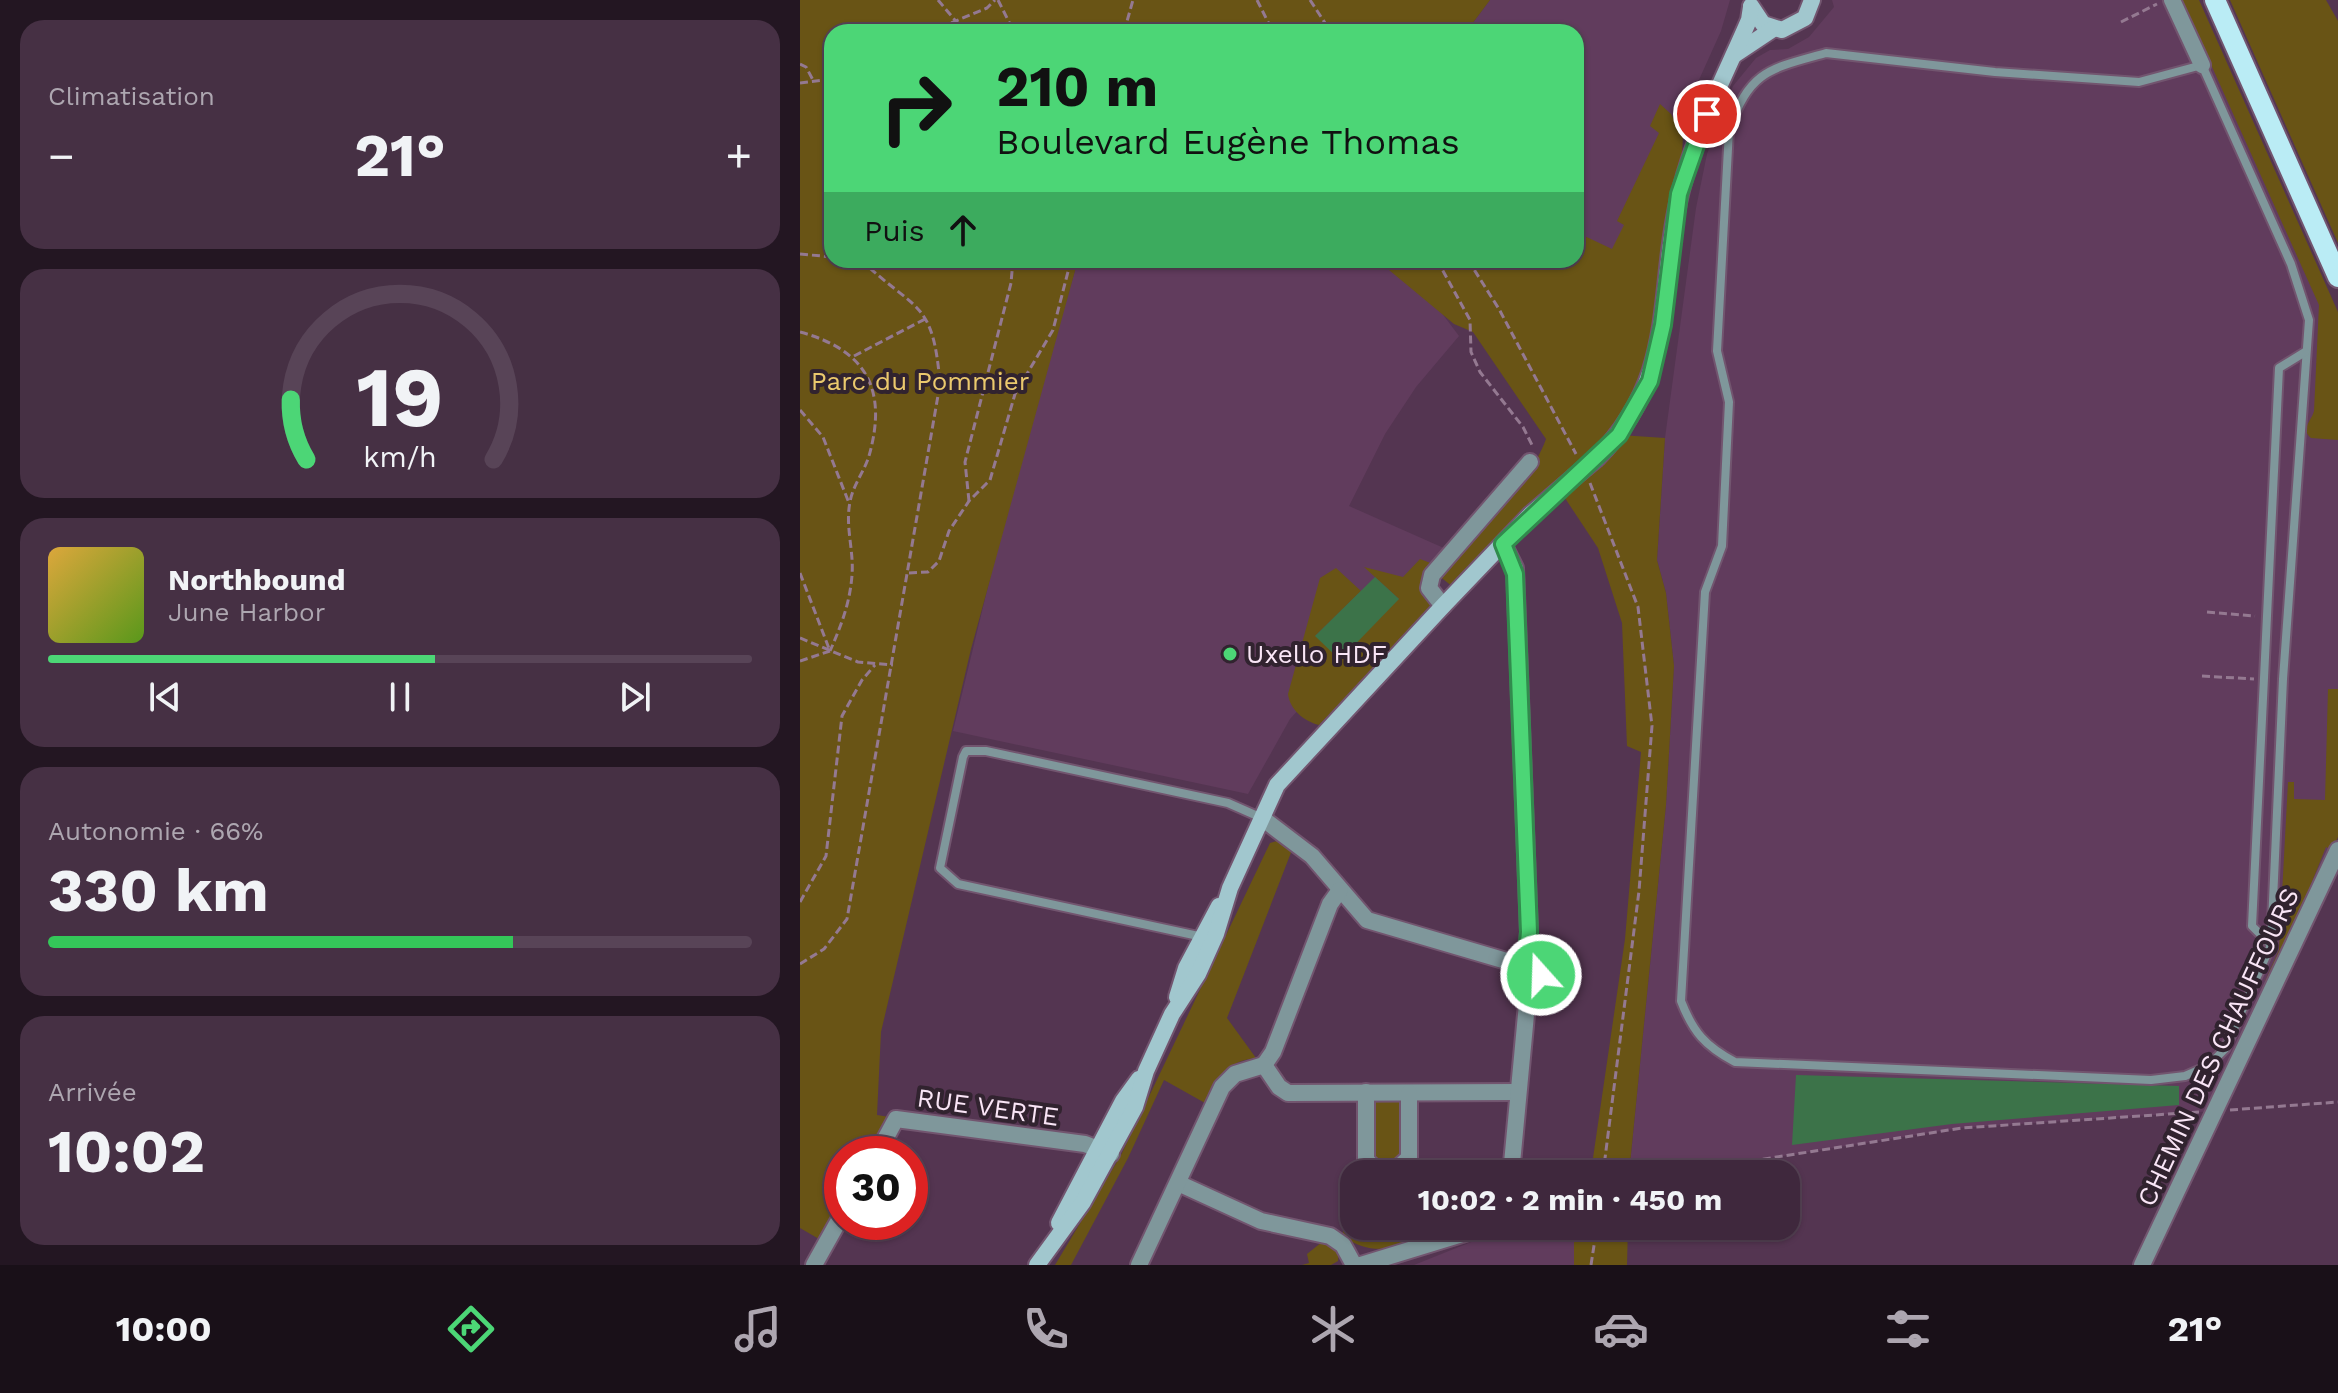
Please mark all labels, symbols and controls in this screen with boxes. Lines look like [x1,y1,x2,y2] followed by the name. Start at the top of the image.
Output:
[996,54,1158,120] text: 210 m
[864,56,968,160] icon: right
[1673,80,1741,148] pin
[48,81,215,111] text: Climatisation
[1685,92,1729,136] icon: arrive
[354,120,446,191] text: 21°
[996,121,1460,163] text: Boulevard Eugène Thomas
[48,130,75,182] text: −
[725,130,752,182] text: +
[941,208,985,252] icon: ahead
[864,213,925,248] text: Puis
[356,348,444,445] text: 19
[811,366,1029,396] park label: Parc du Pommier
[363,440,437,474] text: km/h
[168,562,345,597] text: Northbound
[168,597,325,627] text: June Harbor
[1246,639,1387,669] place label: Uxello HDF
[1221,645,1239,663] marker: Uxello HDF
[143,675,187,719] icon: previous
[378,675,422,719] icon: pause
[613,675,657,719] icon: next
[48,816,263,846] text: Autonomie · 66%
[48,855,269,926] text: 330 km
[2131,883,2305,1211] street label: CHEMIN DES CHAUFFOURS
[1499,933,1583,1017] position arrow
[48,1077,137,1107] text: Arrivée
[915,1082,1061,1132] street label: RUE VERTE
[48,1116,205,1187] text: 10:02
[824,1136,928,1240] speed limit sign: 30
[1418,1182,1722,1217] text: 10:02 · 2 min · 450 m
[443,1301,499,1357] icon: directions
[730,1301,786,1357] icon: music
[1018,1301,1074,1357] icon: phone
[1305,1301,1361,1357] icon: climate
[1593,1301,1649,1357] icon: car
[1880,1301,1936,1357] icon: filters
[116,1308,212,1350] text: 10:00
[2168,1308,2222,1350] text: 21°

